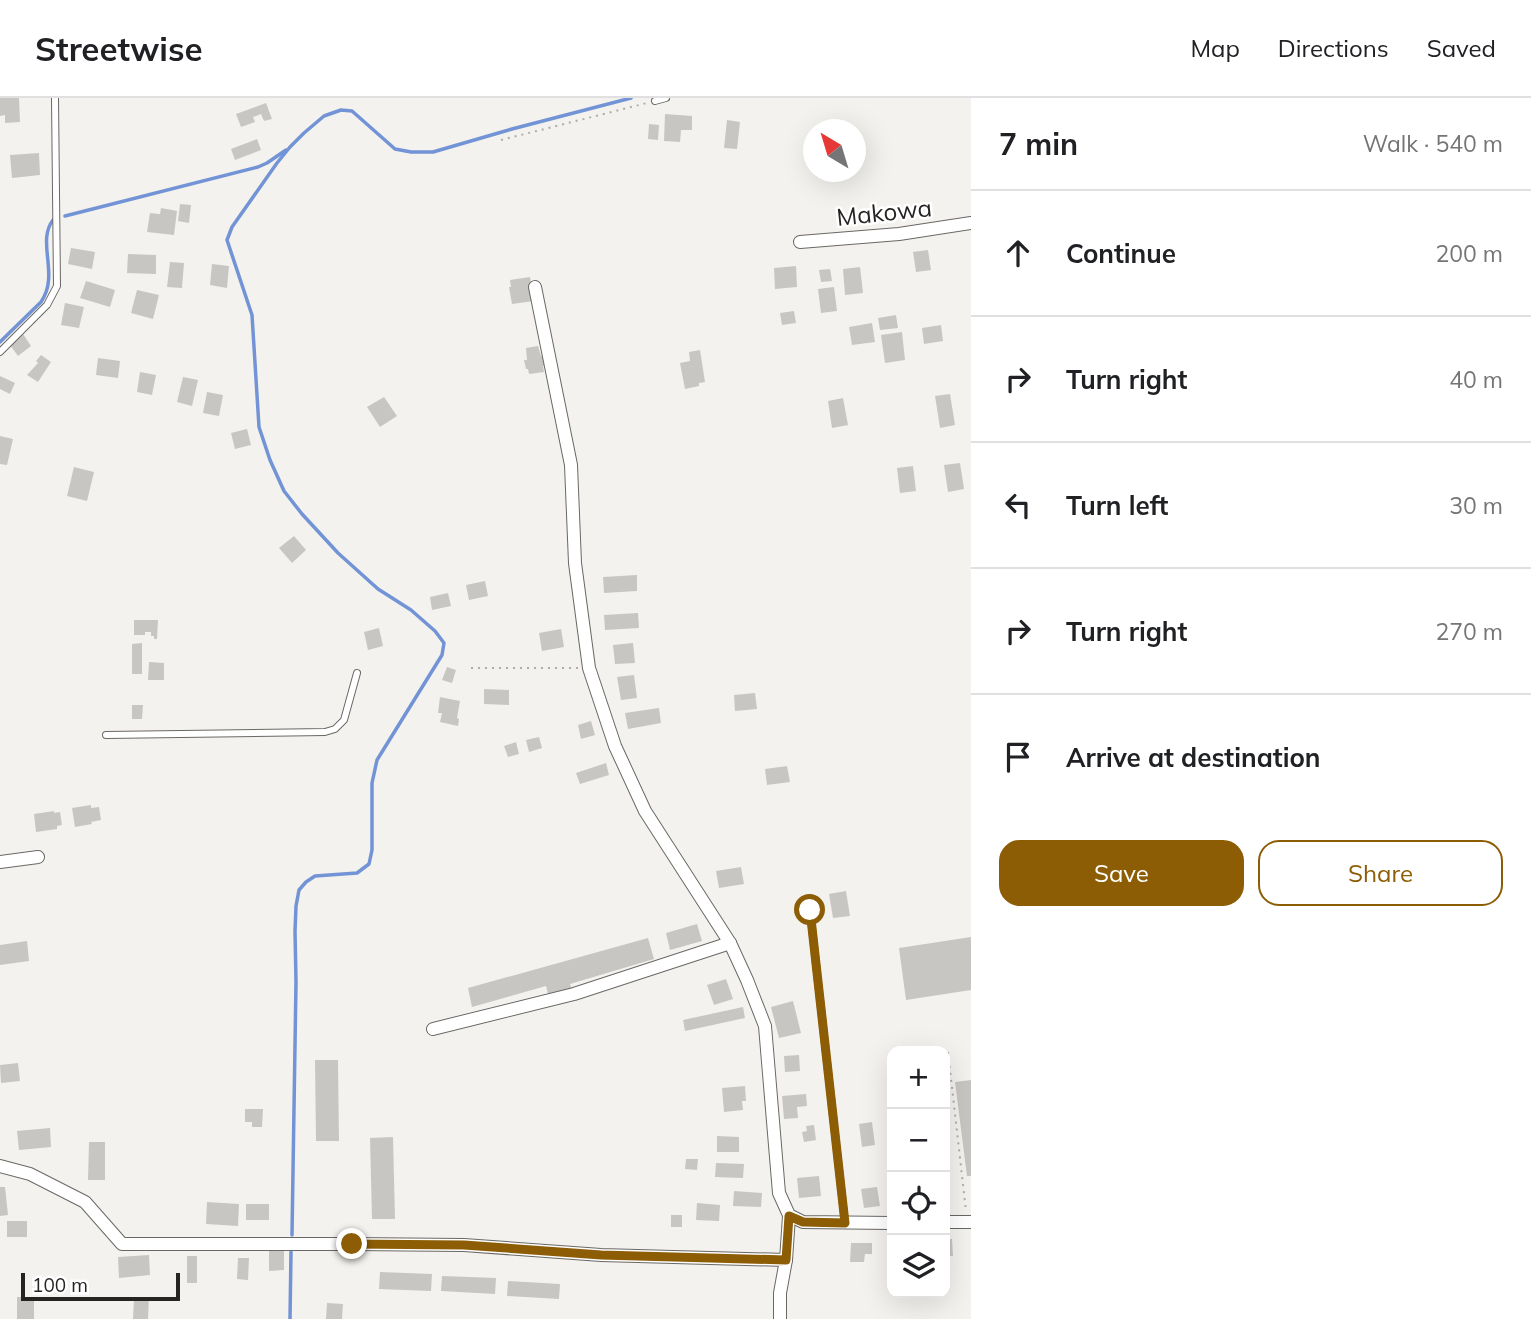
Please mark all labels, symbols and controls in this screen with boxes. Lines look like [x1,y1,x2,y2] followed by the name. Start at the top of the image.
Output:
[35,28,203,69] text: Streetwise
[1190,33,1240,63] text: Map
[1278,33,1389,63] text: Directions
[1427,33,1496,63] text: Saved
[803,119,866,182] north arrow
[999,125,1078,163] text: 7 min
[1363,129,1503,158] text: Walk · 540 m
[835,192,933,232] street label: Makowa
[999,234,1037,272] icon: ahead
[1066,237,1176,270] text: Continue
[1435,239,1503,268] text: 200 m
[999,360,1037,398] icon: right
[1066,363,1187,396] text: Turn right
[1449,365,1503,394] text: 40 m
[999,486,1037,524] icon: left
[1066,489,1168,522] text: Turn left
[1449,491,1503,520] text: 30 m
[999,612,1037,650] icon: right
[1066,615,1187,648] text: Turn right
[1435,617,1503,646] text: 270 m
[999,738,1037,776] icon: arrive
[1066,741,1321,774] text: Arrive at destination
[999,840,1244,906] button: Save
[1258,840,1503,906] button: Share
[794,894,825,925] route start
[887,1046,950,1298] map controls
[887,1046,950,1109] button: +
[887,1109,950,1172] button: −
[887,1172,950,1235] button: locate
[336,1228,367,1259] route end
[887,1235,950,1298] button: layers
[21,1270,180,1302] scale bar
[32,1273,88,1297] text: 100 m

